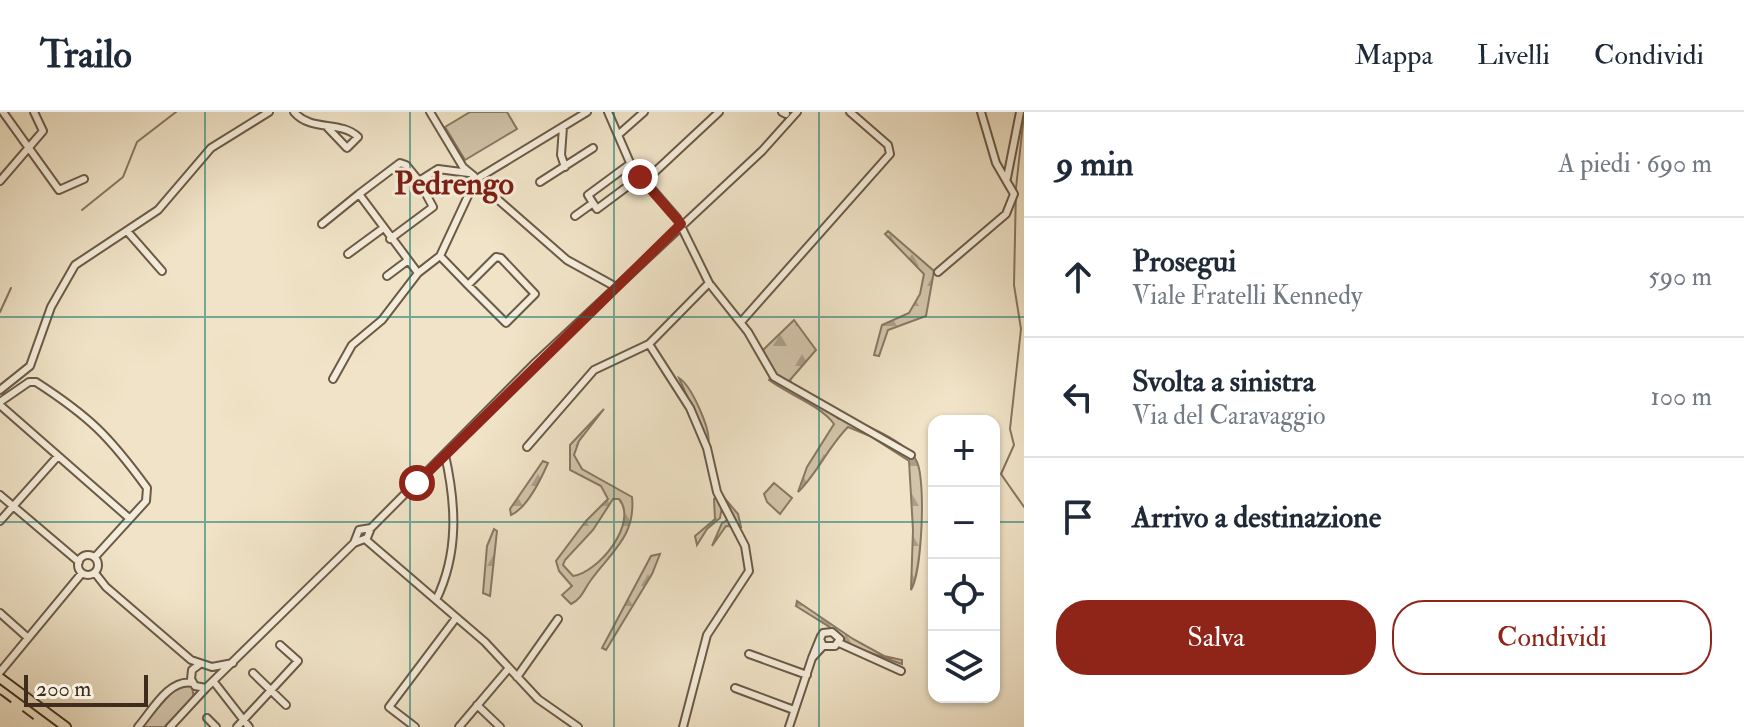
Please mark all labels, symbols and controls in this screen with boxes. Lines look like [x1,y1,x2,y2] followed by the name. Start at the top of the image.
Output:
[40,31,132,79] text: Trailo
[1355,38,1433,73] text: Mappa
[1477,38,1550,73] text: Livelli
[1594,38,1704,73] text: Condividi
[1056,143,1134,186] text: 9 min
[1558,148,1712,180] text: A piedi · 690 m
[622,159,658,195] route end
[394,164,514,204] district label: Pedrengo
[1132,243,1236,280] text: Prosegui
[1056,255,1100,299] icon: ahead
[1648,261,1712,293] text: 590 m
[1132,280,1362,312] text: Viale Fratelli Kennedy
[1132,363,1315,400] text: Svolta a sinistra
[1056,375,1100,419] icon: left
[1651,381,1712,413] text: 100 m
[1132,400,1325,432] text: Via del Caravaggio
[928,415,1000,703] map controls
[928,415,1000,487] button: +
[399,465,435,501] route start
[928,487,1000,559] button: −
[1056,495,1100,539] icon: arrive
[1132,499,1381,536] text: Arrivo a destinazione
[928,559,1000,631] button: locate
[1056,600,1376,675] button: Salva
[1392,600,1712,675] button: Condividi
[928,631,1000,703] button: layers
[24,671,148,707] scale bar
[36,675,91,703] text: 200 m

